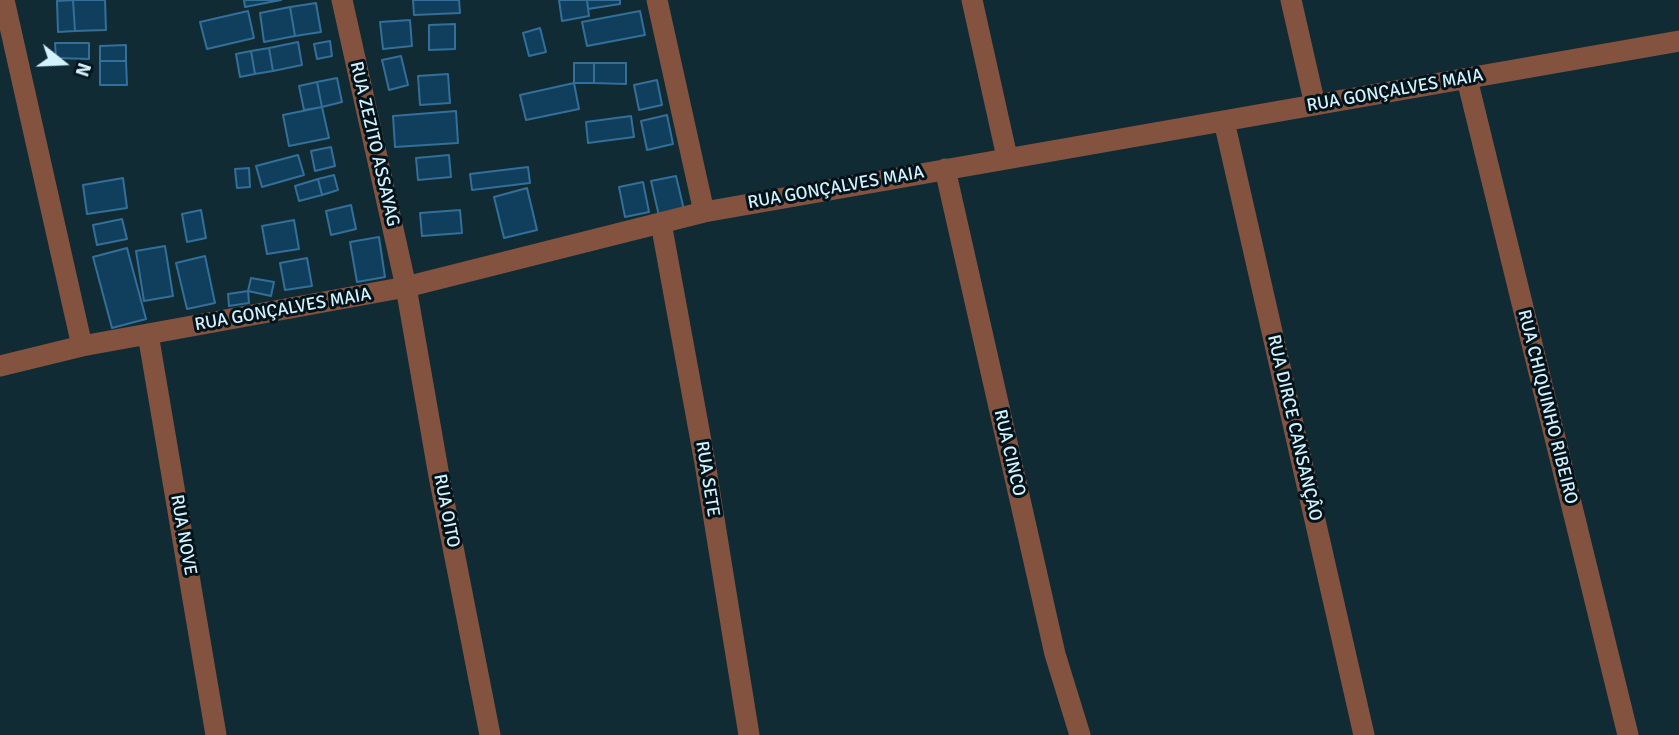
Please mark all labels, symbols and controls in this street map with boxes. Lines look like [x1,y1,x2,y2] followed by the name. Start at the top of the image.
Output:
[28,28,98,98] north arrow
[70,59,96,79] text: N
[345,59,403,229] street label: RUA ZEZITO ASSAYAG
[1305,65,1485,117] street label: RUA GONÇALVES MAIA
[746,162,926,214] street label: RUA GONÇALVES MAIA
[193,284,373,336] street label: RUA GONÇALVES MAIA
[1512,308,1582,506] street label: RUA CHIQUINHO RIBEIRO
[1262,333,1326,523] street label: RUA DIRCE CANSANÇÂO
[989,408,1029,498] street label: RUA CINCO
[690,440,724,518] street label: RUA SETE
[428,472,464,550] street label: RUA OITO
[165,493,201,577] street label: RUA NOVE

